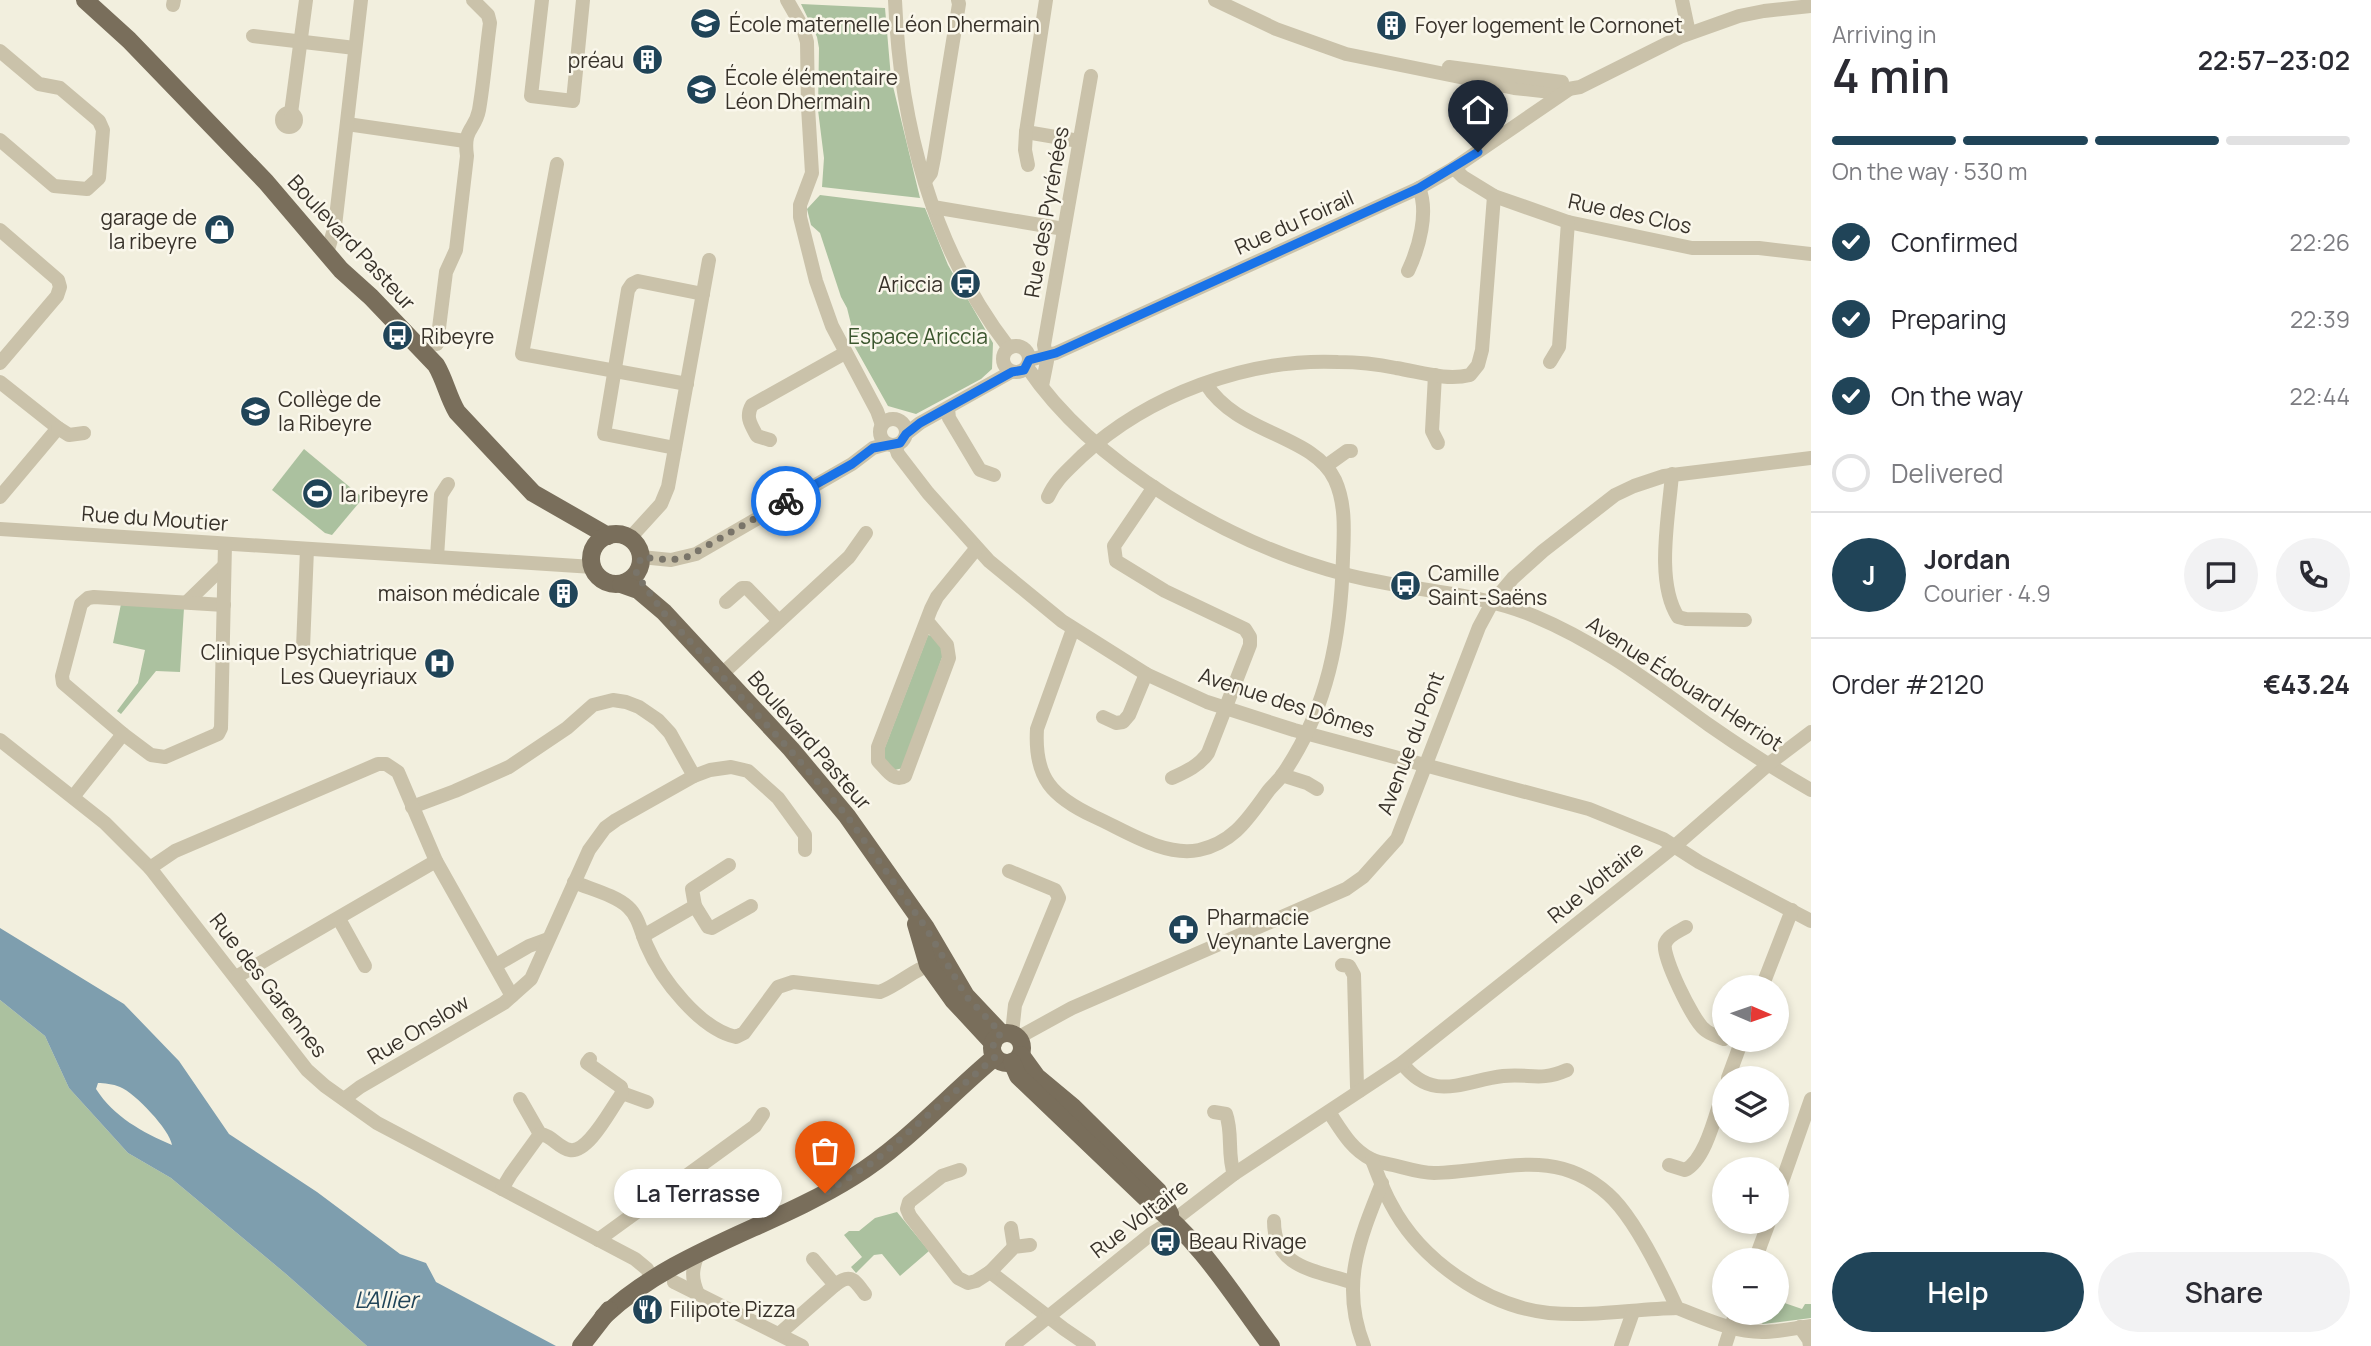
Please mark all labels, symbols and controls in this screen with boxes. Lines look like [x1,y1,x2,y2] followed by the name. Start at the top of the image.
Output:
[689,7,723,41] school or university icon: École maternelle Léon Dhermain
[1375,8,1409,42] building icon: Foyer logement le Cornonet
[729,10,1040,38] place label: École maternelle Léon Dhermain
[1415,11,1683,39] place label: Foyer logement le Cornonet
[1832,18,1937,50] text: Arriving in
[2198,42,2350,78] text: 22:57–23:02
[630,43,664,77] building icon: préau
[1832,44,1950,107] text: 4 min
[568,46,624,74] place label: préau
[725,63,898,115] place label: École élémentaire Léon Dhermain
[685,72,719,106] school or university icon: École élémentaire Léon Dhermain
[1448,80,1508,152] pin
[1459,91,1497,129] icon: home
[1017,124,1075,300] street label: Rue des Pyrénées
[1832,155,2028,187] text: On the way · 530 m
[282,168,422,316] street label: Boulevard Pasteur
[1230,183,1358,261] street label: Rue du Foirail
[1566,186,1694,240] street label: Rue des Clos
[100,203,197,255] place label: garage de la ribeyre
[203,212,237,246] shop icon: garage de la ribeyre
[1832,223,1870,261] icon: check
[1891,224,2018,260] text: Confirmed
[2290,226,2350,258] text: 22:26
[949,267,983,301] bus stop icon: Ariccia
[878,270,943,298] place label: Ariccia
[1832,300,1870,338] icon: check
[1891,301,2007,337] text: Preparing
[2290,303,2350,335] text: 22:39
[381,319,415,353] bus stop icon: Ribeyre
[421,322,494,350] place label: Ribeyre
[848,322,988,350] park label: Espace Ariccia
[1832,377,1870,415] icon: check
[1891,378,2023,414] text: On the way
[2290,380,2350,412] text: 22:44
[278,385,381,437] place label: Collège de la Ribeyre
[238,394,272,428] school or university icon: Collège de la Ribeyre
[1891,455,2003,491] text: Delivered
[751,466,821,536] courier
[300,477,334,511] sports icon: la ribeyre
[340,480,428,508] place label: la ribeyre
[767,482,805,520] icon: bike
[81,499,230,537] street label: Rue du Moutier
[2184,538,2258,612] button: chat
[2276,538,2350,612] button: phone
[1924,541,2010,577] text: Jordan
[1862,557,1876,593] text: J
[1428,559,1547,611] place label: Camille Saint-Saëns
[1388,568,1422,602] bus stop icon: Camille Saint-Saëns
[546,576,580,610] building icon: maison médicale
[1924,577,2051,609] text: Courier · 4.9
[378,579,540,607] place label: maison médicale
[1582,609,1788,757] street label: Avenue Édouard Herriot
[201,638,417,690] place label: Clinique Psychiatrique Les Queyriaux
[423,647,457,681] hospital icon: Clinique Psychiatrique Les Queyriaux
[1195,660,1379,744] street label: Avenue des Dômes
[742,665,878,816] street label: Boulevard Pasteur
[1832,666,1985,702] text: Order #2120
[2263,666,2350,702] text: €43.24
[1370,667,1450,819] street label: Avenue du Pont
[1541,835,1649,929] street label: Rue Voltaire
[1207,903,1391,955] place label: Pharmacie Veynante Lavergne
[204,907,334,1063] street label: Rue des Garennes
[1167,912,1201,946] pharmacy icon: Pharmacie Veynante Lavergne
[1712,975,1788,1052] north arrow
[1712,975,1789,1325] map controls
[362,988,474,1070] street label: Rue Onslow
[1712,1066,1789,1143] button: layers
[795,1121,855,1193] pin
[806,1132,844,1170] icon: bag
[1712,1157,1789,1234] button: +
[615,1168,783,1218] callout: La Terrasse
[1084,1172,1194,1264] street label: Rue Voltaire
[636,1177,760,1209] text: La Terrasse
[1149,1224,1183,1258] bus stop icon: Beau Rivage
[1189,1227,1307,1255] place label: Beau Rivage
[1712,1248,1789,1325] button: −
[1832,1252,2084,1332] button: Help
[2098,1252,2350,1332] button: Share
[354,1283,420,1315] water label: L'Allier
[630,1292,664,1326] restaurant icon: Filipote Pizza
[670,1295,795,1323] place label: Filipote Pizza

